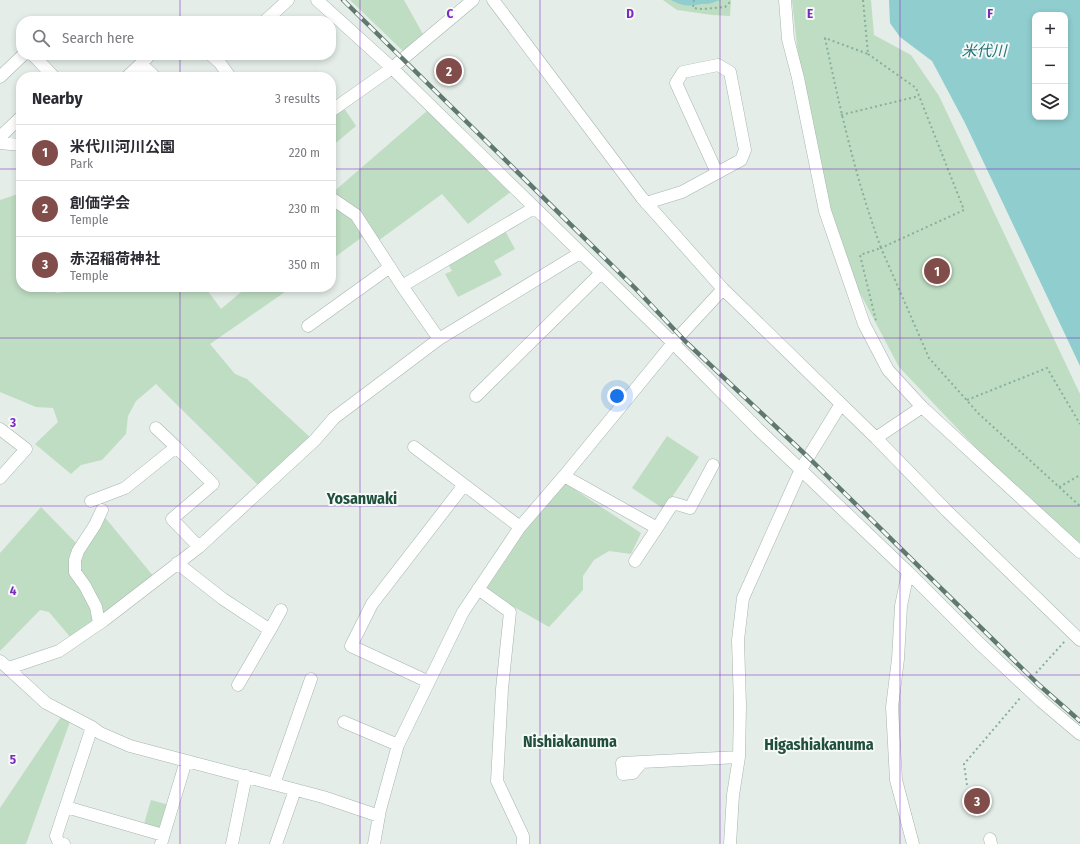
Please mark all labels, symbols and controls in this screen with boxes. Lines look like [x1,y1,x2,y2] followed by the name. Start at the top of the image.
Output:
[447,6,454,21] text: C
[626,6,634,21] text: D
[807,6,813,21] text: E
[987,6,993,21] text: F
[1032,12,1068,120] map controls
[1032,12,1068,48] button: +
[16,16,336,60] search box
[30,27,52,49] icon: search
[62,29,134,47] text: Search here
[961,42,1008,60] water label: 米代川
[1032,48,1068,84] button: −
[436,56,462,86] pin: 2
[1032,84,1068,120] button: layers
[32,88,83,109] text: Nearby
[275,91,320,106] text: 3 results
[70,138,175,156] text: 米代川河川公園
[42,145,48,160] text: 1
[289,145,320,160] text: 220 m
[70,156,93,171] text: Park
[70,194,130,212] text: 創価学会
[42,201,48,216] text: 2
[289,201,320,216] text: 230 m
[70,212,108,227] text: Temple
[70,250,160,268] text: 赤沼稲荷神社
[924,256,950,286] pin: 1
[42,257,48,272] text: 3
[288,257,320,272] text: 350 m
[70,268,108,283] text: Temple
[607,386,627,406] your location
[9,415,16,430] text: 3
[326,489,397,508] district label: Yosanwaki
[10,583,17,598] text: 4
[523,732,617,751] district label: Nishiakanuma
[764,735,874,754] district label: Higashiakanuma
[10,752,16,767] text: 5
[964,786,990,816] pin: 3

